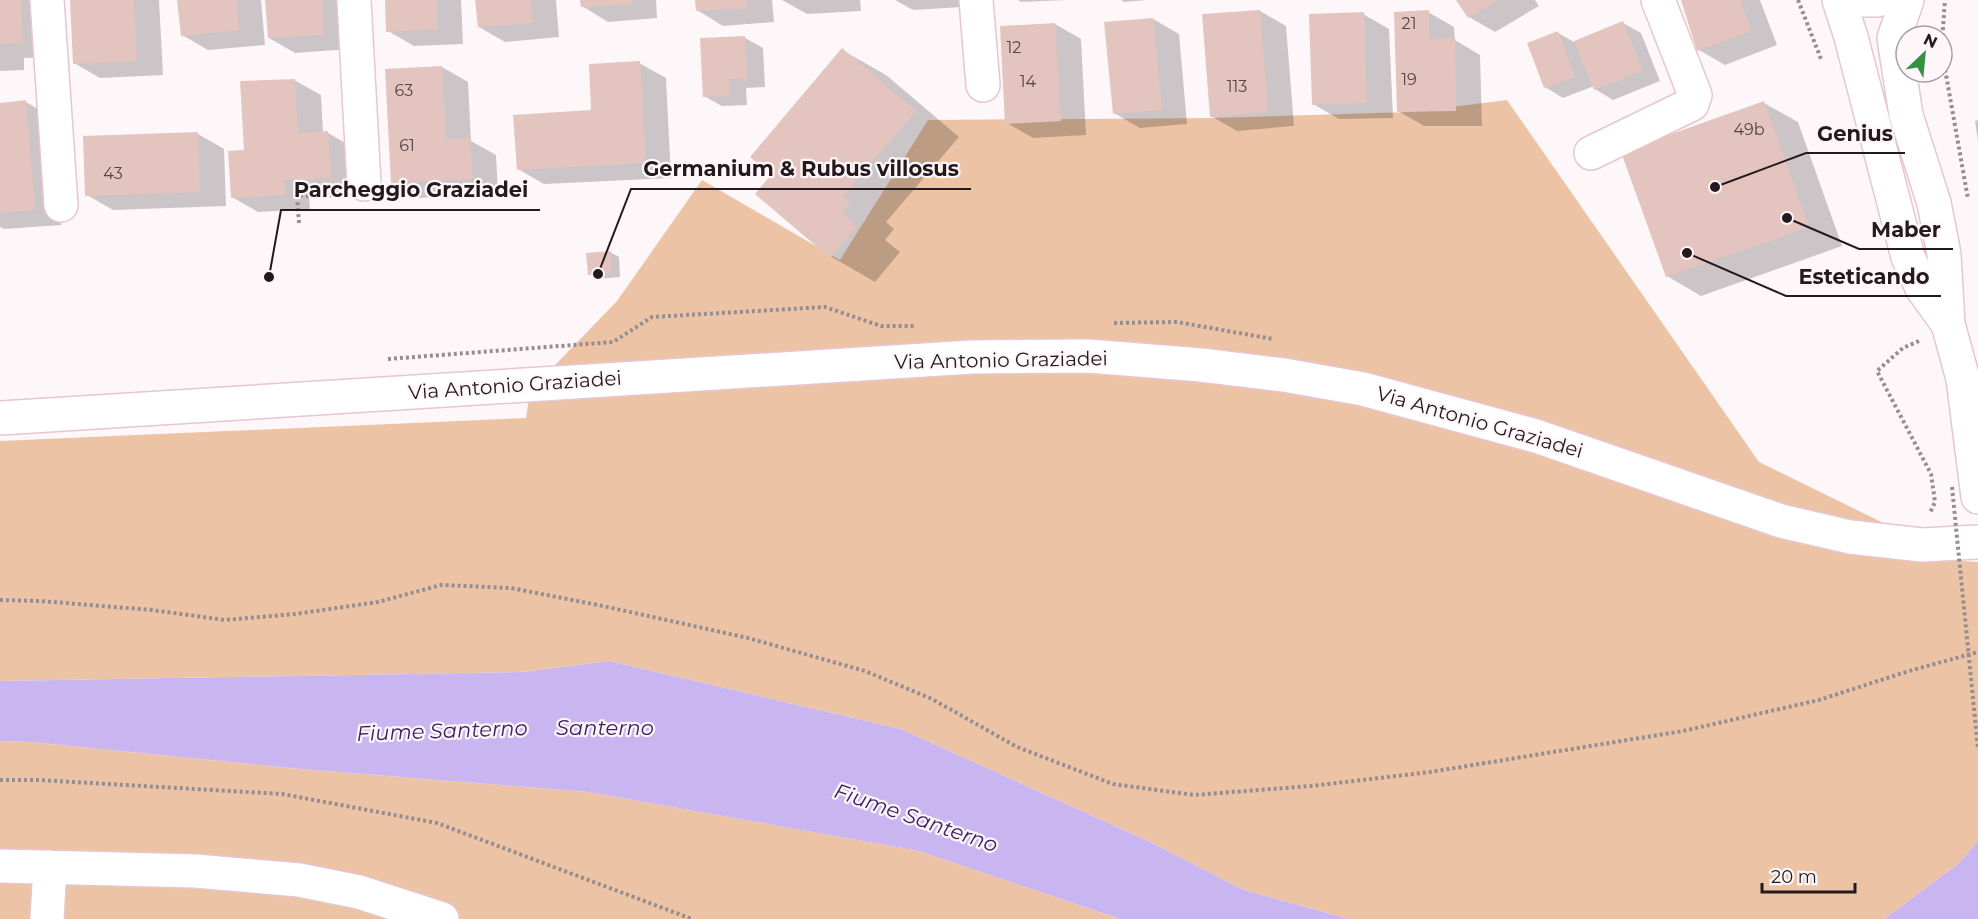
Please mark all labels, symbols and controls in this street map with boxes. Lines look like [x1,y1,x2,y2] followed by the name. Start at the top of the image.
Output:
[1402,14,1416,33] house number: 21
[1894,24,1954,84] north arrow
[1920,30,1940,52] text: N
[1007,38,1021,57] house number: 12
[1401,70,1417,89] house number: 19
[1020,72,1037,91] house number: 14
[1227,77,1247,96] house number: 113
[395,81,413,100] house number: 63
[1806,114,1905,153] callout: Genius
[1733,120,1765,139] house number: 49b
[1817,121,1893,146] text: Genius
[399,136,415,155] house number: 61
[631,150,971,189] callout: Germanium & Rubus villosus
[643,156,959,181] text: Germanium & Rubus villosus
[103,164,123,183] house number: 43
[281,171,540,210] callout: Parcheggio Graziadei
[294,177,528,202] text: Parcheggio Graziadei
[1859,210,1953,249] callout: Maber
[1871,217,1941,242] text: Maber
[1786,257,1941,296] callout: Esteticando
[1799,264,1930,289] text: Esteticando
[894,346,1108,374] street label: Via Antonio Graziadei
[408,366,622,404] street label: Via Antonio Graziadei
[1374,381,1586,463] street label: Via Antonio Graziadei
[356,715,528,746] water label: Fiume Santerno
[556,715,654,740] water label: Santerno
[831,778,1001,857] water label: Fiume Santerno
[1762,856,1855,894] scale bar
[1771,866,1817,888] text: 20 m

